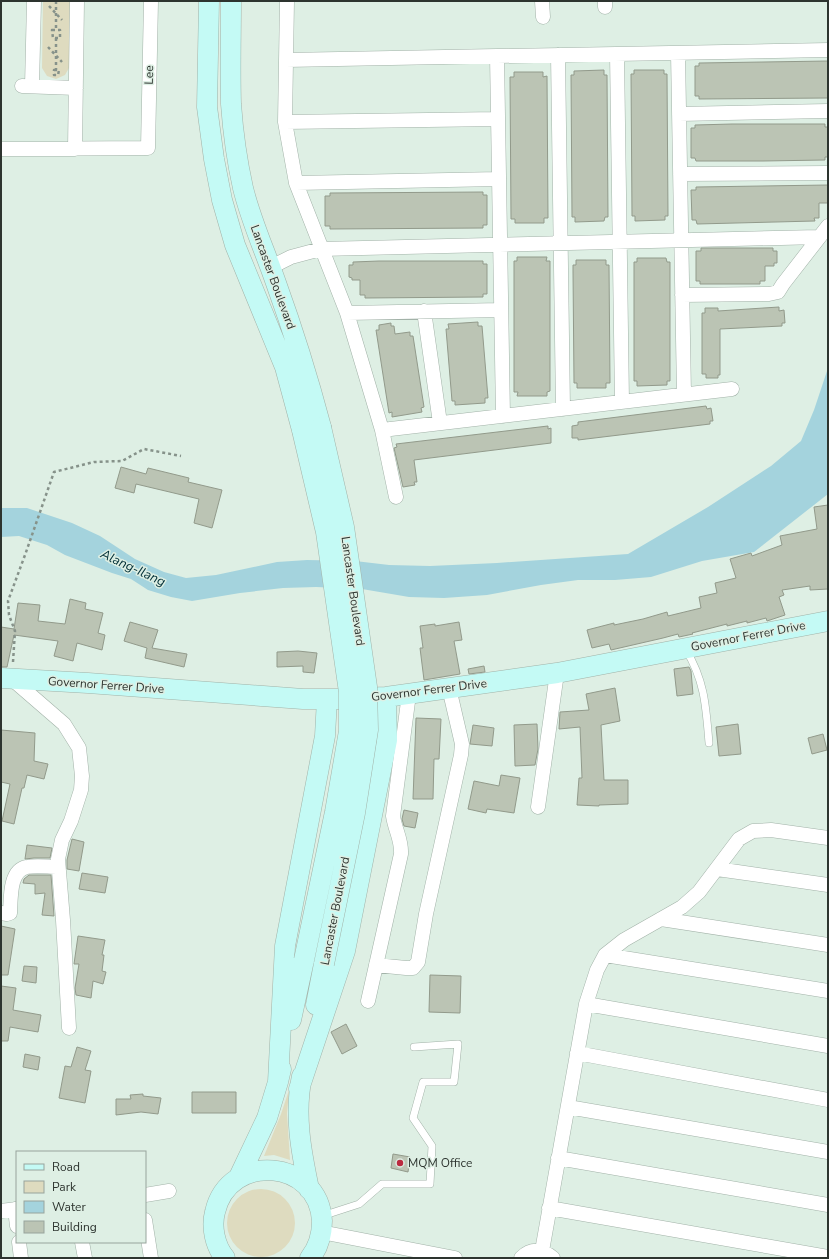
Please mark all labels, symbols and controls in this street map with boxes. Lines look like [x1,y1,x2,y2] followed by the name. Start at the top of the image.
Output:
[141,65,157,85] street label: Lee
[247,223,299,331] street label: Lancaster Boulevard
[337,535,369,647] street label: Lancaster Boulevard
[97,545,169,591] water label: Alang-Ilang
[689,617,807,655] street label: Governor Ferrer Drive
[47,673,165,697] street label: Governor Ferrer Drive
[370,675,488,705] street label: Governor Ferrer Drive
[317,855,353,967] street label: Lancaster Boulevard
[16,1151,146,1243] legend
[408,1155,472,1171] place label: MQM Office
[395,1158,405,1168] marker: MQM Office
[52,1159,80,1175] text: Road
[52,1179,77,1195] text: Park
[52,1199,86,1215] text: Water
[52,1219,97,1235] text: Building

